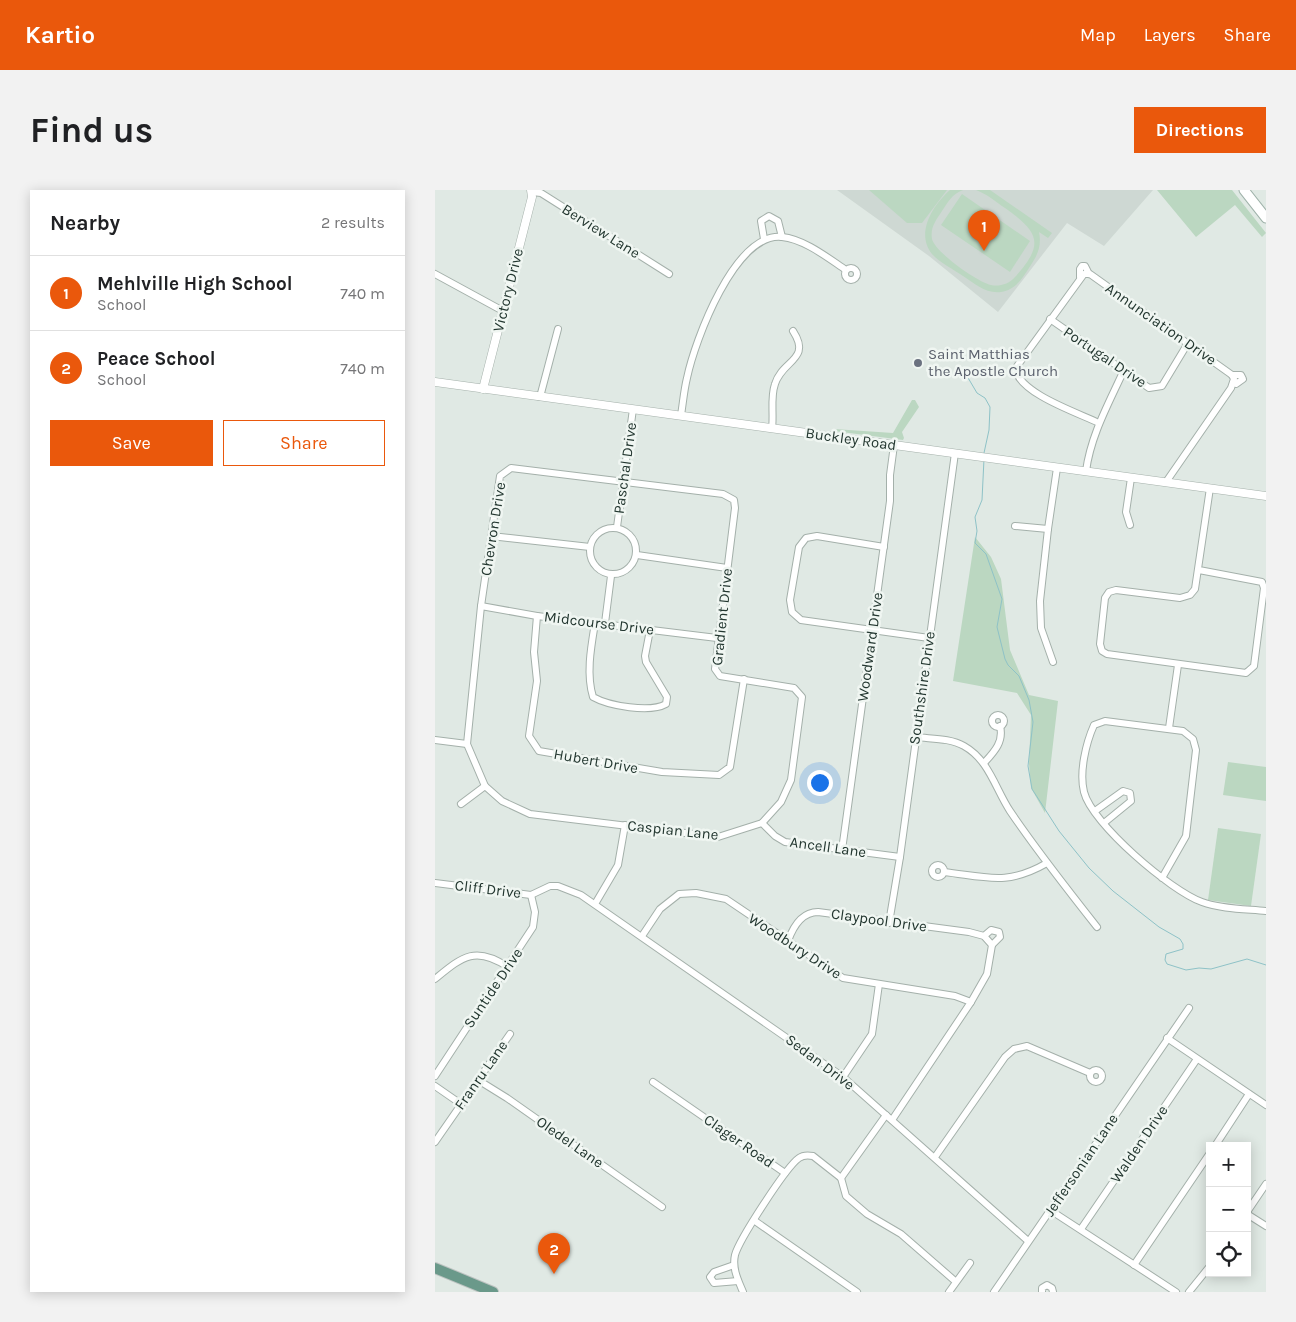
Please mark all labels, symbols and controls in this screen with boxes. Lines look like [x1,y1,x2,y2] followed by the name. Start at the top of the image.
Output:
[25,21,95,49] text: Kartio
[1080,24,1116,46] text: Map
[1144,24,1196,46] text: Layers
[1224,24,1271,46] text: Share
[1134,107,1266,153] button: Directions
[30,110,153,151] text: Find us
[559,200,643,262] street label: Berview Lane
[968,210,1000,251] pin: 1
[50,211,120,235] text: Nearby
[321,213,385,232] text: 2 results
[489,246,527,334] street label: Victory Drive
[97,273,293,295] text: Mehlville High School
[1102,279,1220,369] street label: Annunciation Drive
[63,284,69,303] text: 1
[340,284,385,303] text: 740 m
[97,295,147,314] text: School
[1060,323,1150,391] street label: Portugal Drive
[928,345,1058,380] place label: Saint Matthias the Apostle Church
[97,348,215,370] text: Peace School
[912,357,924,369] marker: Saint Matthias the Apostle Church
[61,359,71,378] text: 2
[340,359,385,378] text: 740 m
[97,370,147,389] text: School
[50,420,213,466] button: Save
[223,420,385,466] button: Share
[610,421,640,515] street label: Paschal Drive
[804,424,898,454] street label: Buckley Road
[477,481,509,577] street label: Chevron Drive
[708,567,736,667] street label: Gradient Drive
[853,591,887,703] street label: Woodward Drive
[543,607,655,639] street label: Midcourse Drive
[905,630,939,746] street label: Southshire Drive
[552,745,640,777] street label: Hubert Drive
[807,770,833,796] your location
[627,816,719,844] street label: Caspian Lane
[789,833,867,861] street label: Ancell Lane
[454,876,522,902] street label: Cliff Drive
[830,904,928,936] street label: Claypool Drive
[745,909,845,983] street label: Woodbury Drive
[460,945,526,1031] street label: Suntide Drive
[782,1030,858,1094] street label: Sedan Drive
[450,1037,512,1113] street label: Franru Lane
[1106,1102,1172,1186] street label: Walden Drive
[701,1110,777,1172] street label: Clager Road
[1040,1110,1122,1220] street label: Jeffersonian Lane
[533,1112,607,1172] street label: Oledel Lane
[1206,1142,1251,1277] map controls
[1206,1142,1251,1187] button: +
[1206,1187,1251,1232] button: −
[1206,1232,1251,1277] button: locate
[538,1233,570,1274] pin: 2

